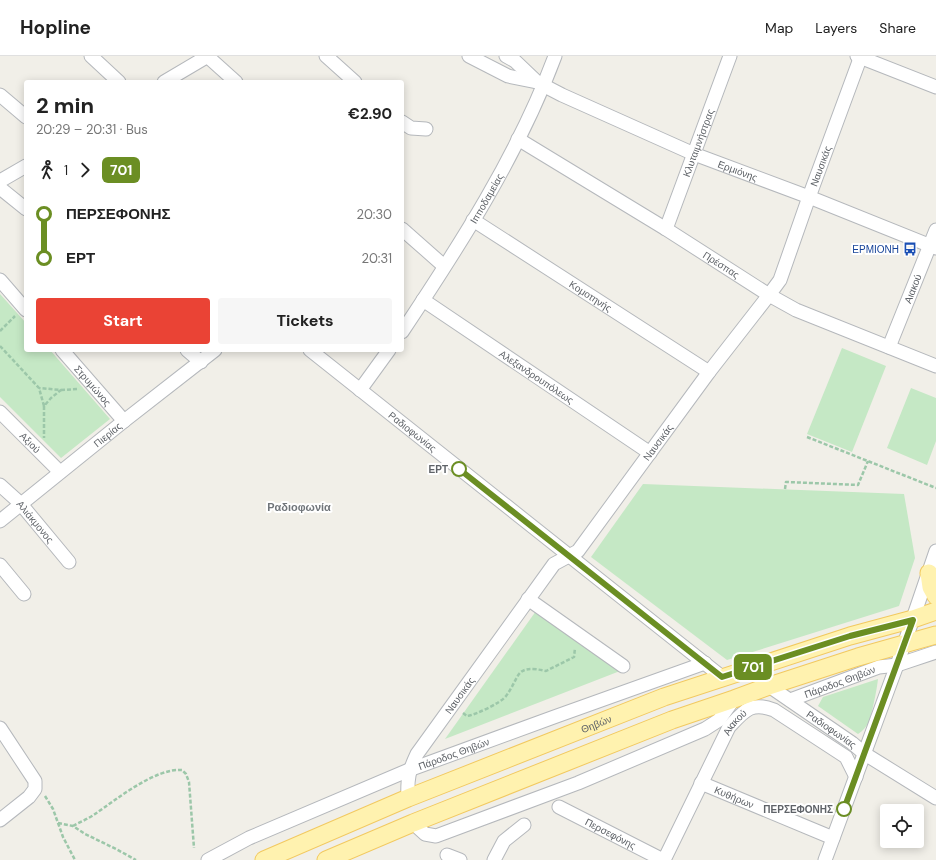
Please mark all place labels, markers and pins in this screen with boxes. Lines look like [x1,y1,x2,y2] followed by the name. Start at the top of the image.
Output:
[902,241,918,257] bus stop icon: ΕΡΜΙΟΝΗ
[852,243,899,256] place label: ΕΡΜΙΟΝΗ
[451,461,467,477] marker: ΕΡΤ
[429,463,448,476] place label: ΕΡΤ
[836,801,852,817] marker: ΠΕΡΣΕΦΟΝΗΣ
[763,803,833,816] place label: ΠΕΡΣΕΦΟΝΗΣ

